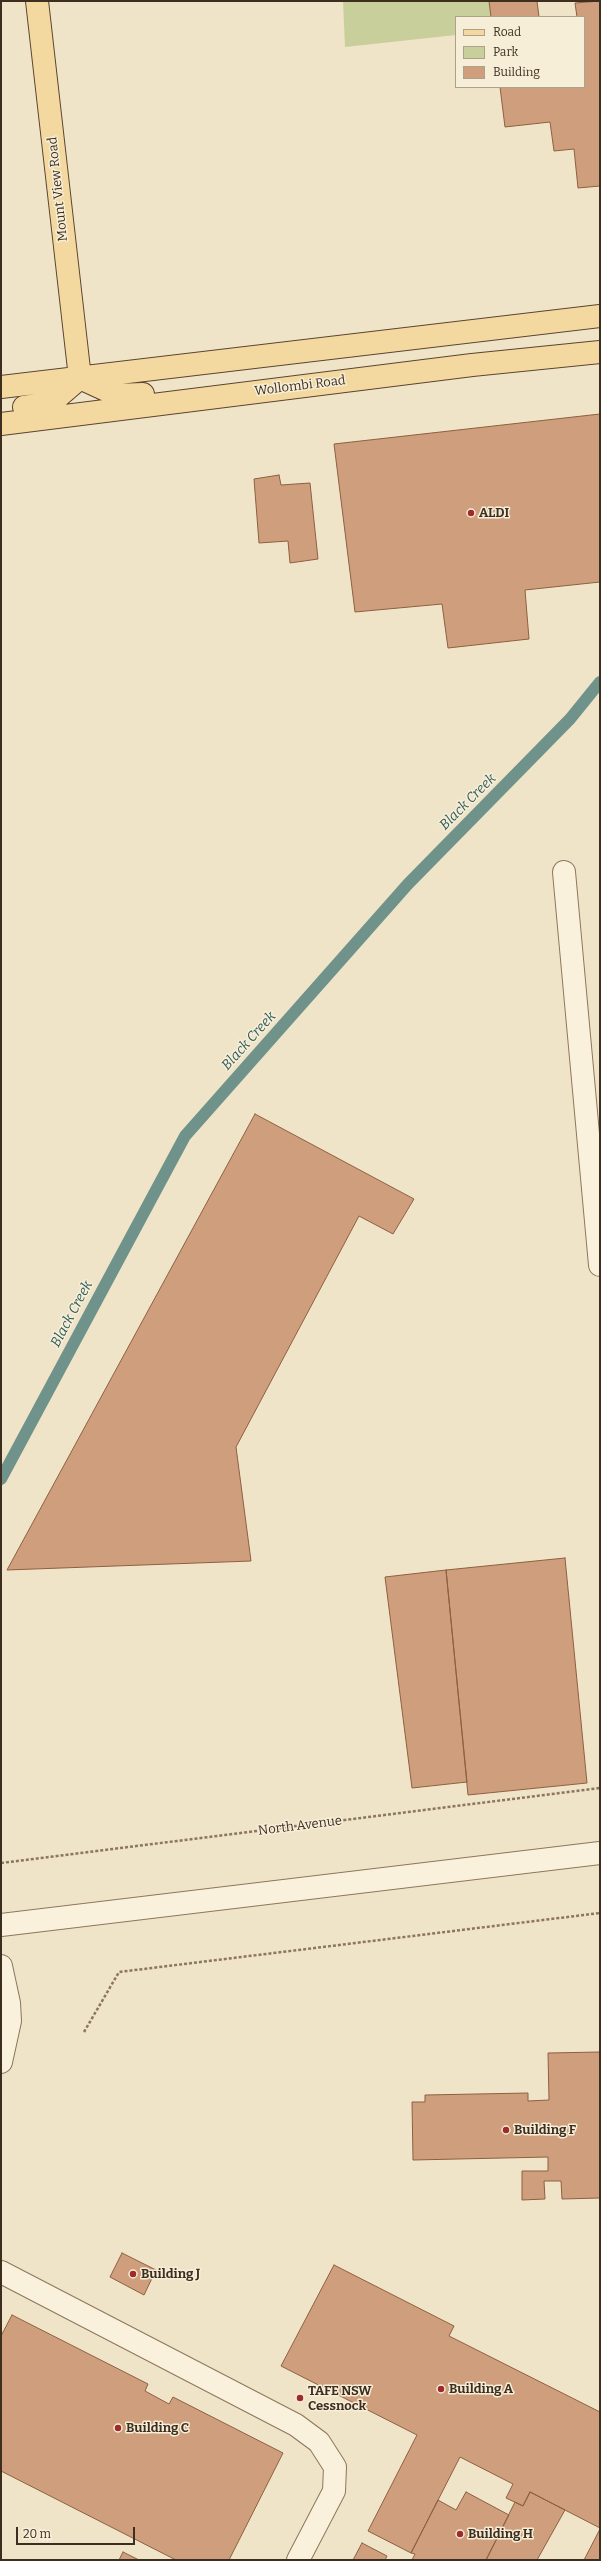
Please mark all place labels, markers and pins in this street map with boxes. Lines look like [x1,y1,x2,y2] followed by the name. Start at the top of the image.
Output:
[479,505,509,521] place label: ALDI
[466,508,476,518] marker: ALDI
[514,2122,576,2138] place label: Building F
[501,2125,511,2135] marker: Building F
[141,2266,200,2282] place label: Building J
[128,2269,138,2279] marker: Building J
[449,2381,513,2397] place label: Building A
[308,2383,372,2414] place label: TAFE NSW Cessnock
[436,2384,446,2394] marker: Building A
[295,2393,305,2403] marker: TAFE NSW Cessnock
[126,2420,189,2436] place label: Building C
[113,2423,123,2433] marker: Building C
[468,2526,533,2542] place label: Building H
[455,2529,465,2539] marker: Building H

